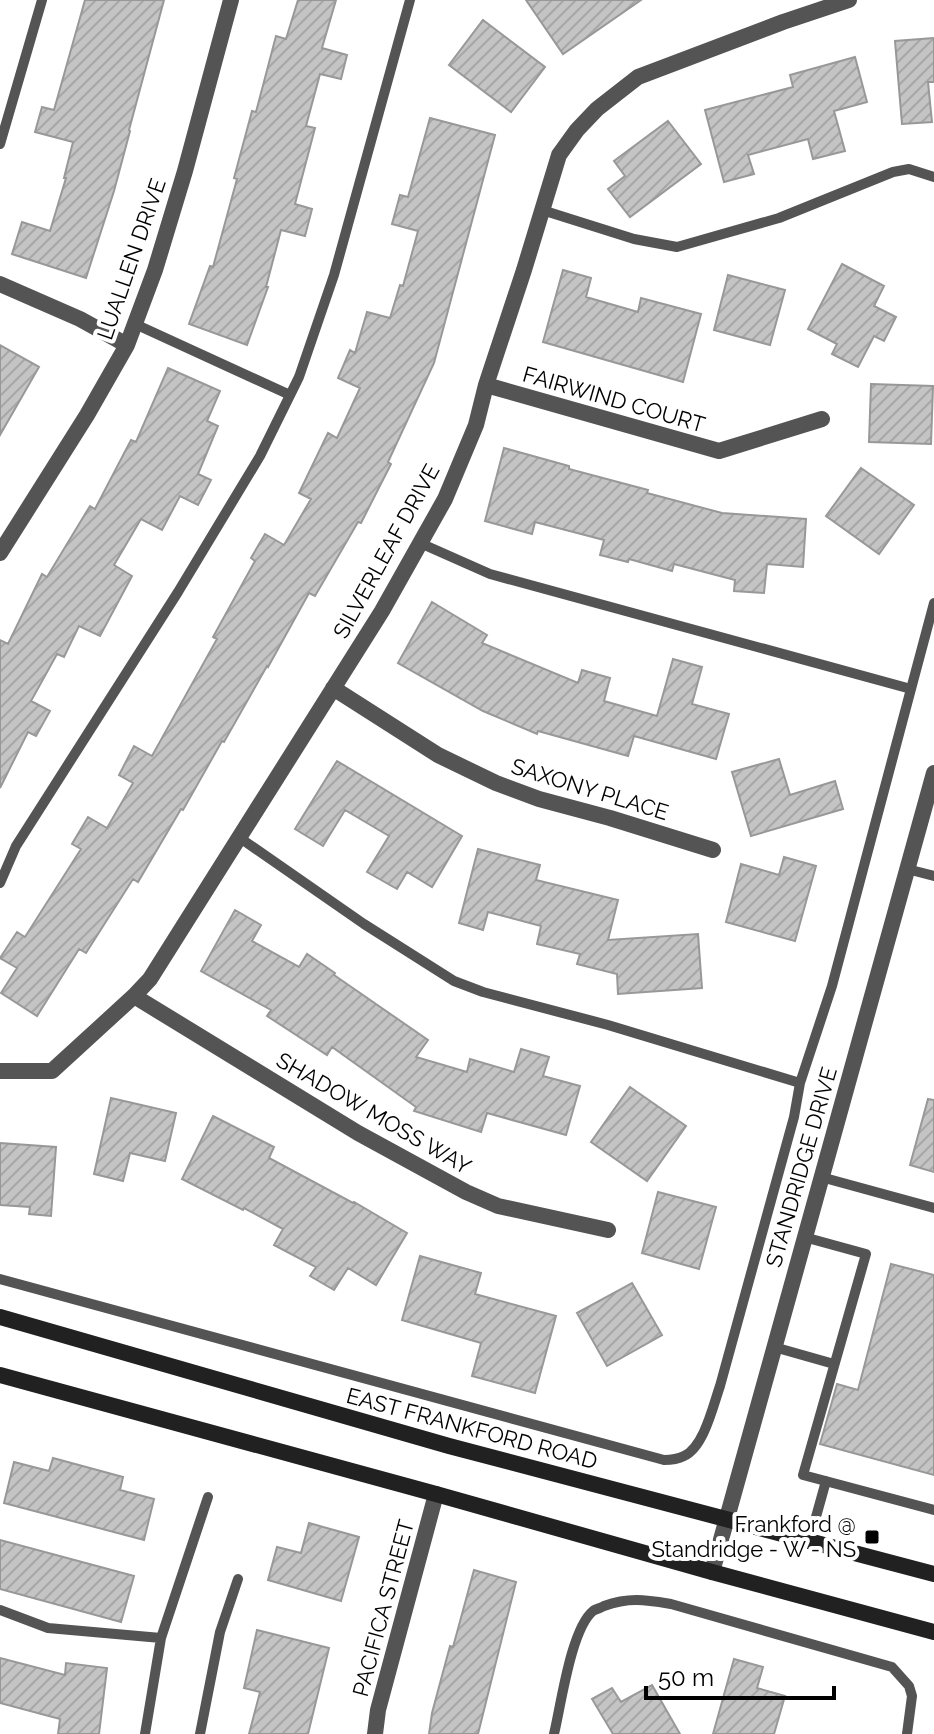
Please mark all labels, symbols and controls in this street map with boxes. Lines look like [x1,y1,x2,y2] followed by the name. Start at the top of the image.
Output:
[91,175,171,343] street label: LUALLEN DRIVE
[520,361,709,438] street label: FAIRWIND COURT
[327,459,445,643] street label: SILVERLEAF DRIVE
[508,753,672,825] street label: SAXONY PLACE
[272,1047,476,1179] street label: SHADOW MOSS WAY
[760,1064,842,1270] street label: STANDRIDGE DRIVE
[344,1382,600,1474] street label: EAST FRANKFORD ROAD
[651,1511,856,1562] place label: Frankford @ Standridge - W - NS
[347,1516,419,1699] street label: PACIFICA STREET
[863,1528,881,1546] marker: Frankford @ Standridge - W - NS
[646,1650,834,1700] scale bar
[658,1663,714,1692] text: 50 m

